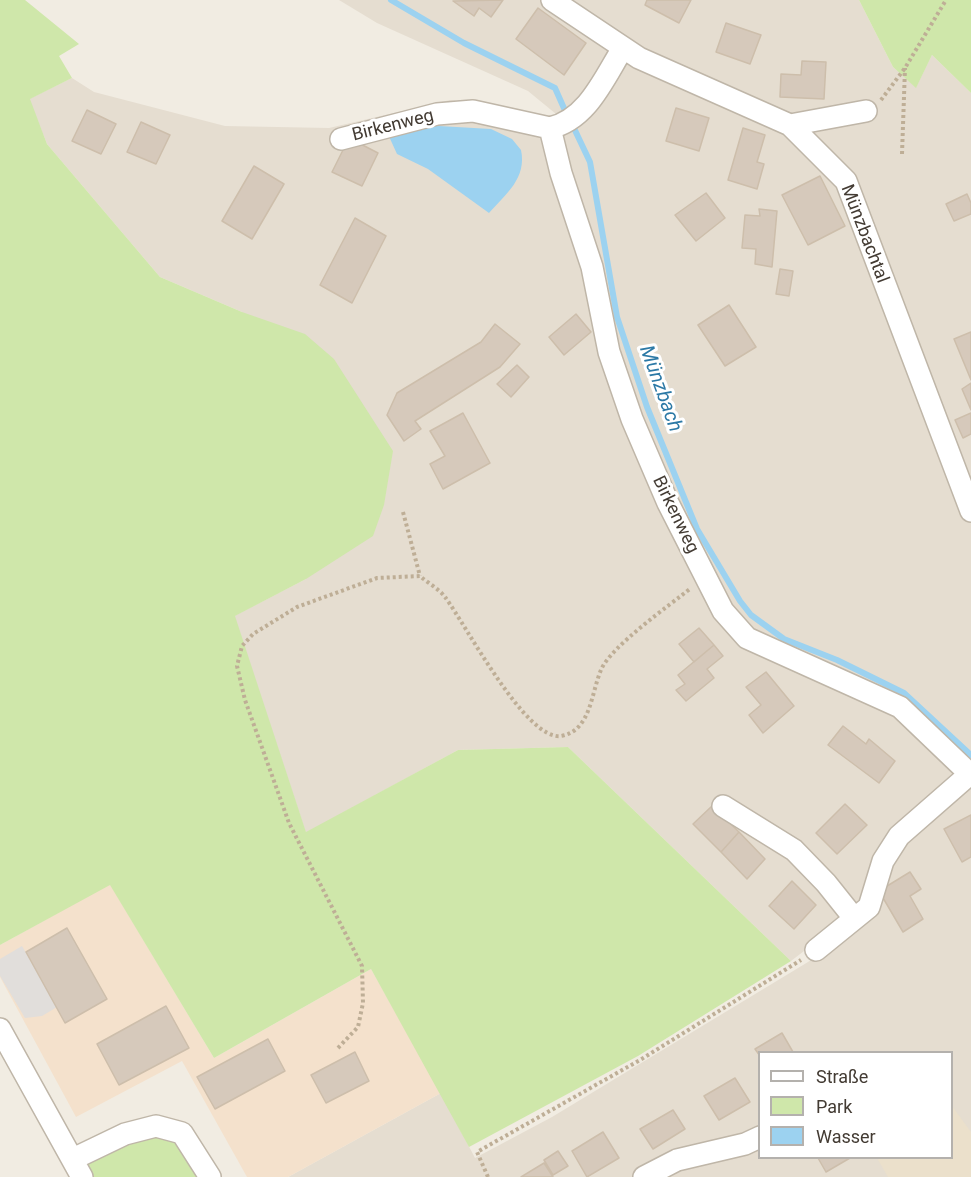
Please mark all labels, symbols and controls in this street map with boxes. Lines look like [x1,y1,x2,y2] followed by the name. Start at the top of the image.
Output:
[350,105,436,147] street label: Birkenweg
[835,182,893,286] street label: Münzbachtal
[633,342,687,436] water label: Münzbach
[647,473,703,557] street label: Birkenweg
[758,1051,953,1159] legend
[816,1066,868,1087] text: Straße
[816,1096,852,1117] text: Park
[816,1126,876,1147] text: Wasser

